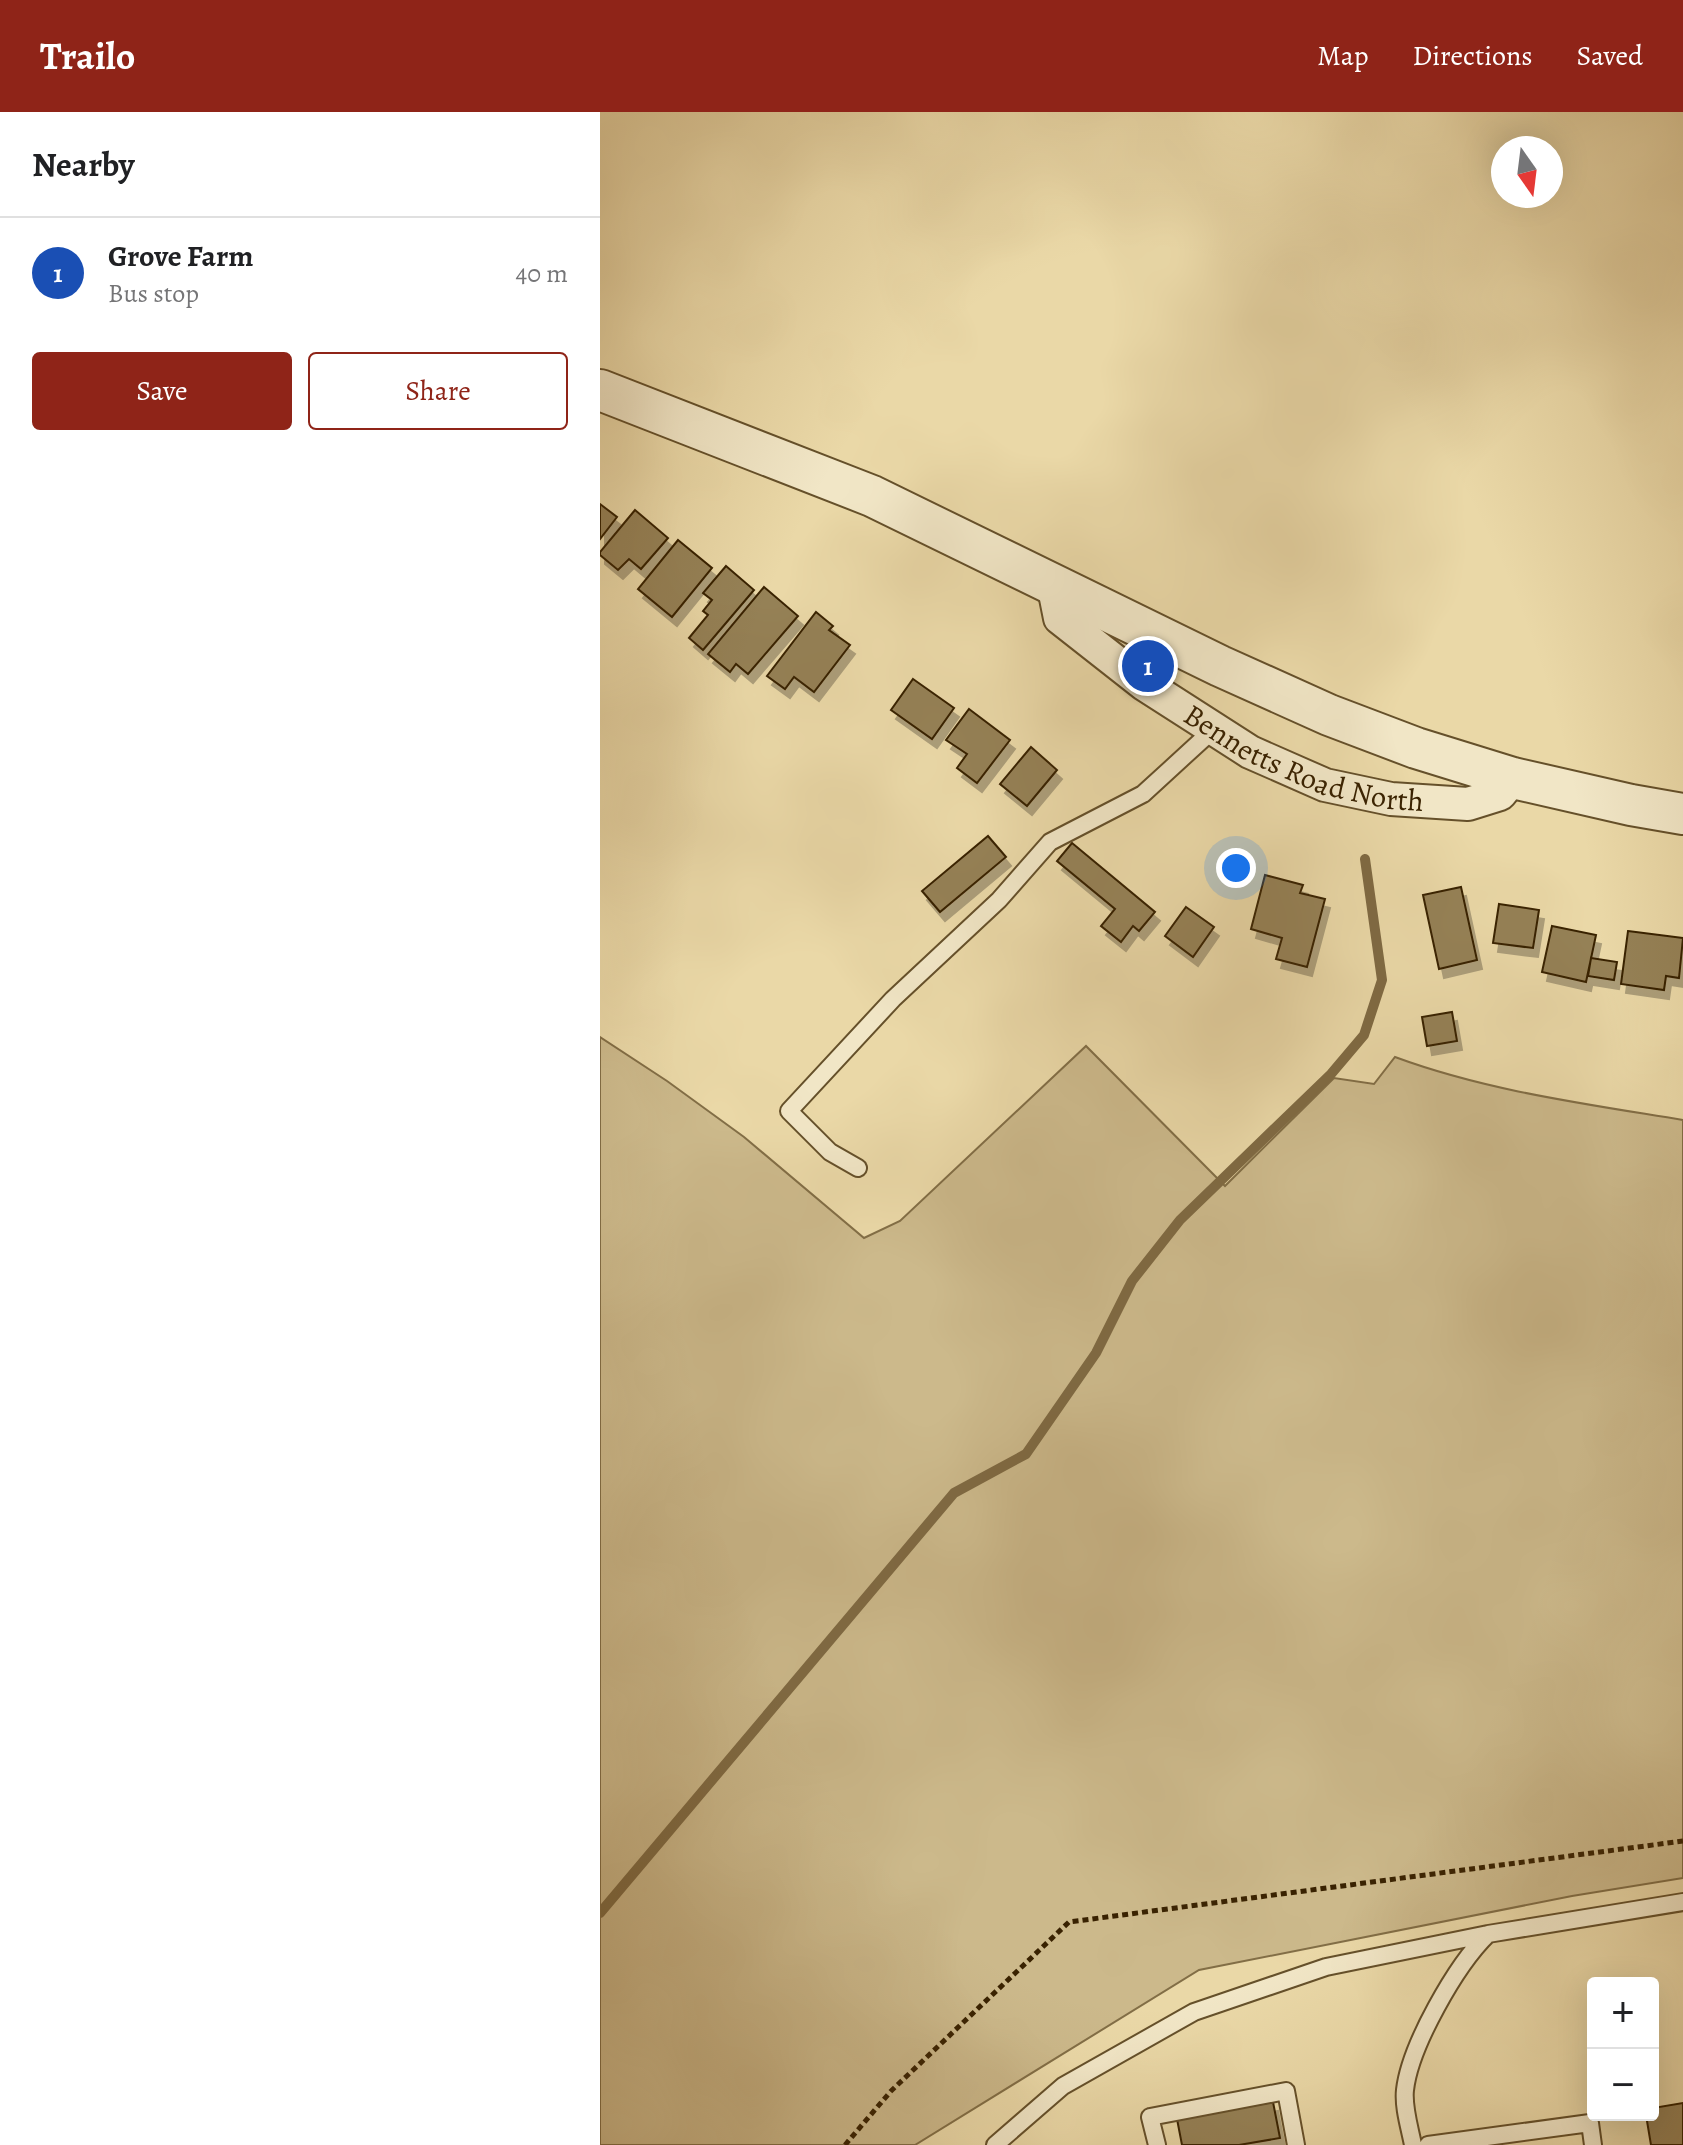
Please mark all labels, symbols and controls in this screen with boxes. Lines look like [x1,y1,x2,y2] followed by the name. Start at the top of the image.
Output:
[40,30,135,82] text: Trailo
[1317,37,1368,75] text: Map
[1412,37,1533,75] text: Directions
[1577,37,1643,75] text: Saved
[1491,136,1563,208] north arrow
[32,141,135,188] text: Nearby
[108,236,253,276] text: Grove Farm
[53,256,63,291] text: 1
[516,256,568,291] text: 40 m
[108,276,199,311] text: Bus stop
[32,352,292,430] button: Save
[308,352,568,430] button: Share
[1122,636,1174,696] pin: 1
[1176,695,1425,821] street label: Bennetts Road North
[1216,848,1256,888] your location
[1587,1977,1659,2121] map controls
[1587,1977,1659,2049] button: +
[1587,2049,1659,2121] button: −

